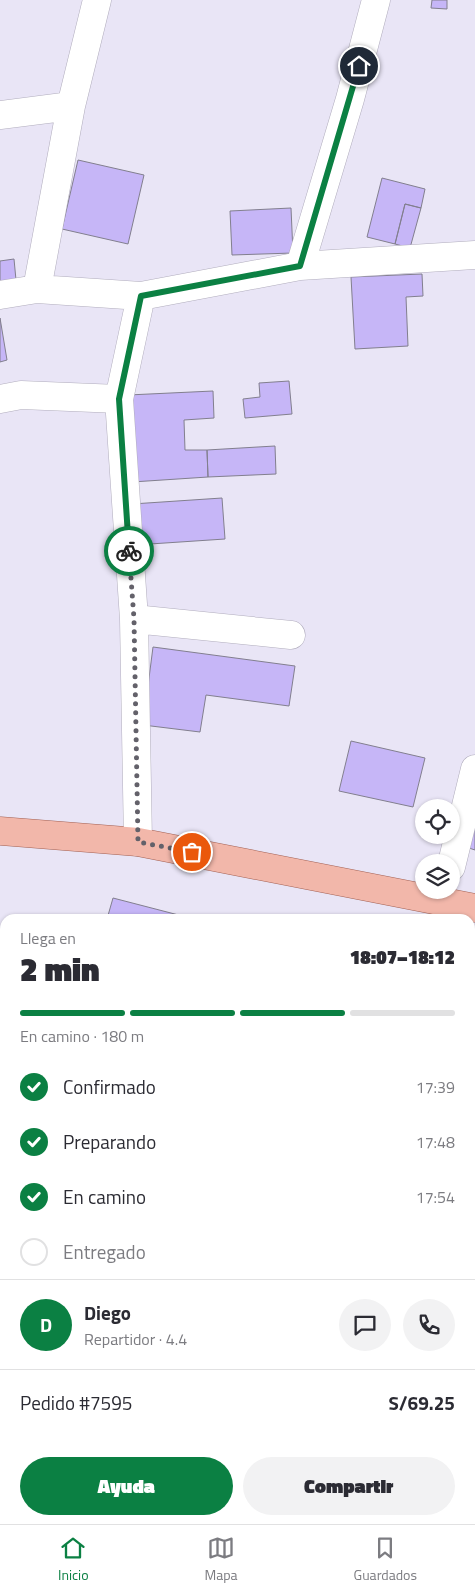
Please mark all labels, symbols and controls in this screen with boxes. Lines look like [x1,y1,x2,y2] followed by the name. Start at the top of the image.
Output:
[338,45,380,87] pin
[345,52,373,80] icon: home
[104,526,154,576] courier
[115,537,143,565] icon: bike
[415,799,460,899] map controls
[415,799,460,844] button: locate
[171,831,213,873] pin
[178,838,206,866] icon: bag
[415,854,460,899] button: layers
[20,926,76,950] text: Llega en
[350,942,455,971] text: 18:07–18:12
[20,945,100,993] text: 2 min
[20,1024,144,1048] text: En camino · 180 m
[63,1072,156,1101] text: Confirmado
[20,1073,48,1101] icon: check
[416,1075,455,1099] text: 17:39
[63,1127,156,1156] text: Preparando
[20,1128,48,1156] icon: check
[416,1130,455,1154] text: 17:48
[63,1182,146,1211] text: En camino
[20,1183,48,1211] icon: check
[416,1185,455,1209] text: 17:54
[63,1237,146,1266] text: Entregado
[84,1298,131,1327] text: Diego
[339,1299,391,1351] button: chat
[403,1299,455,1351] button: phone
[40,1310,52,1339] text: D
[84,1327,187,1351] text: Repartidor · 4.4
[20,1388,132,1417] text: Pedido #7595
[388,1388,455,1417] text: S/69.25
[20,1457,233,1515] button: Ayuda
[243,1457,455,1515] button: Compartir
[58,1534,89,1585] tab: Inicio
[204,1534,238,1585] tab: Mapa
[354,1534,417,1585] tab: Guardados

